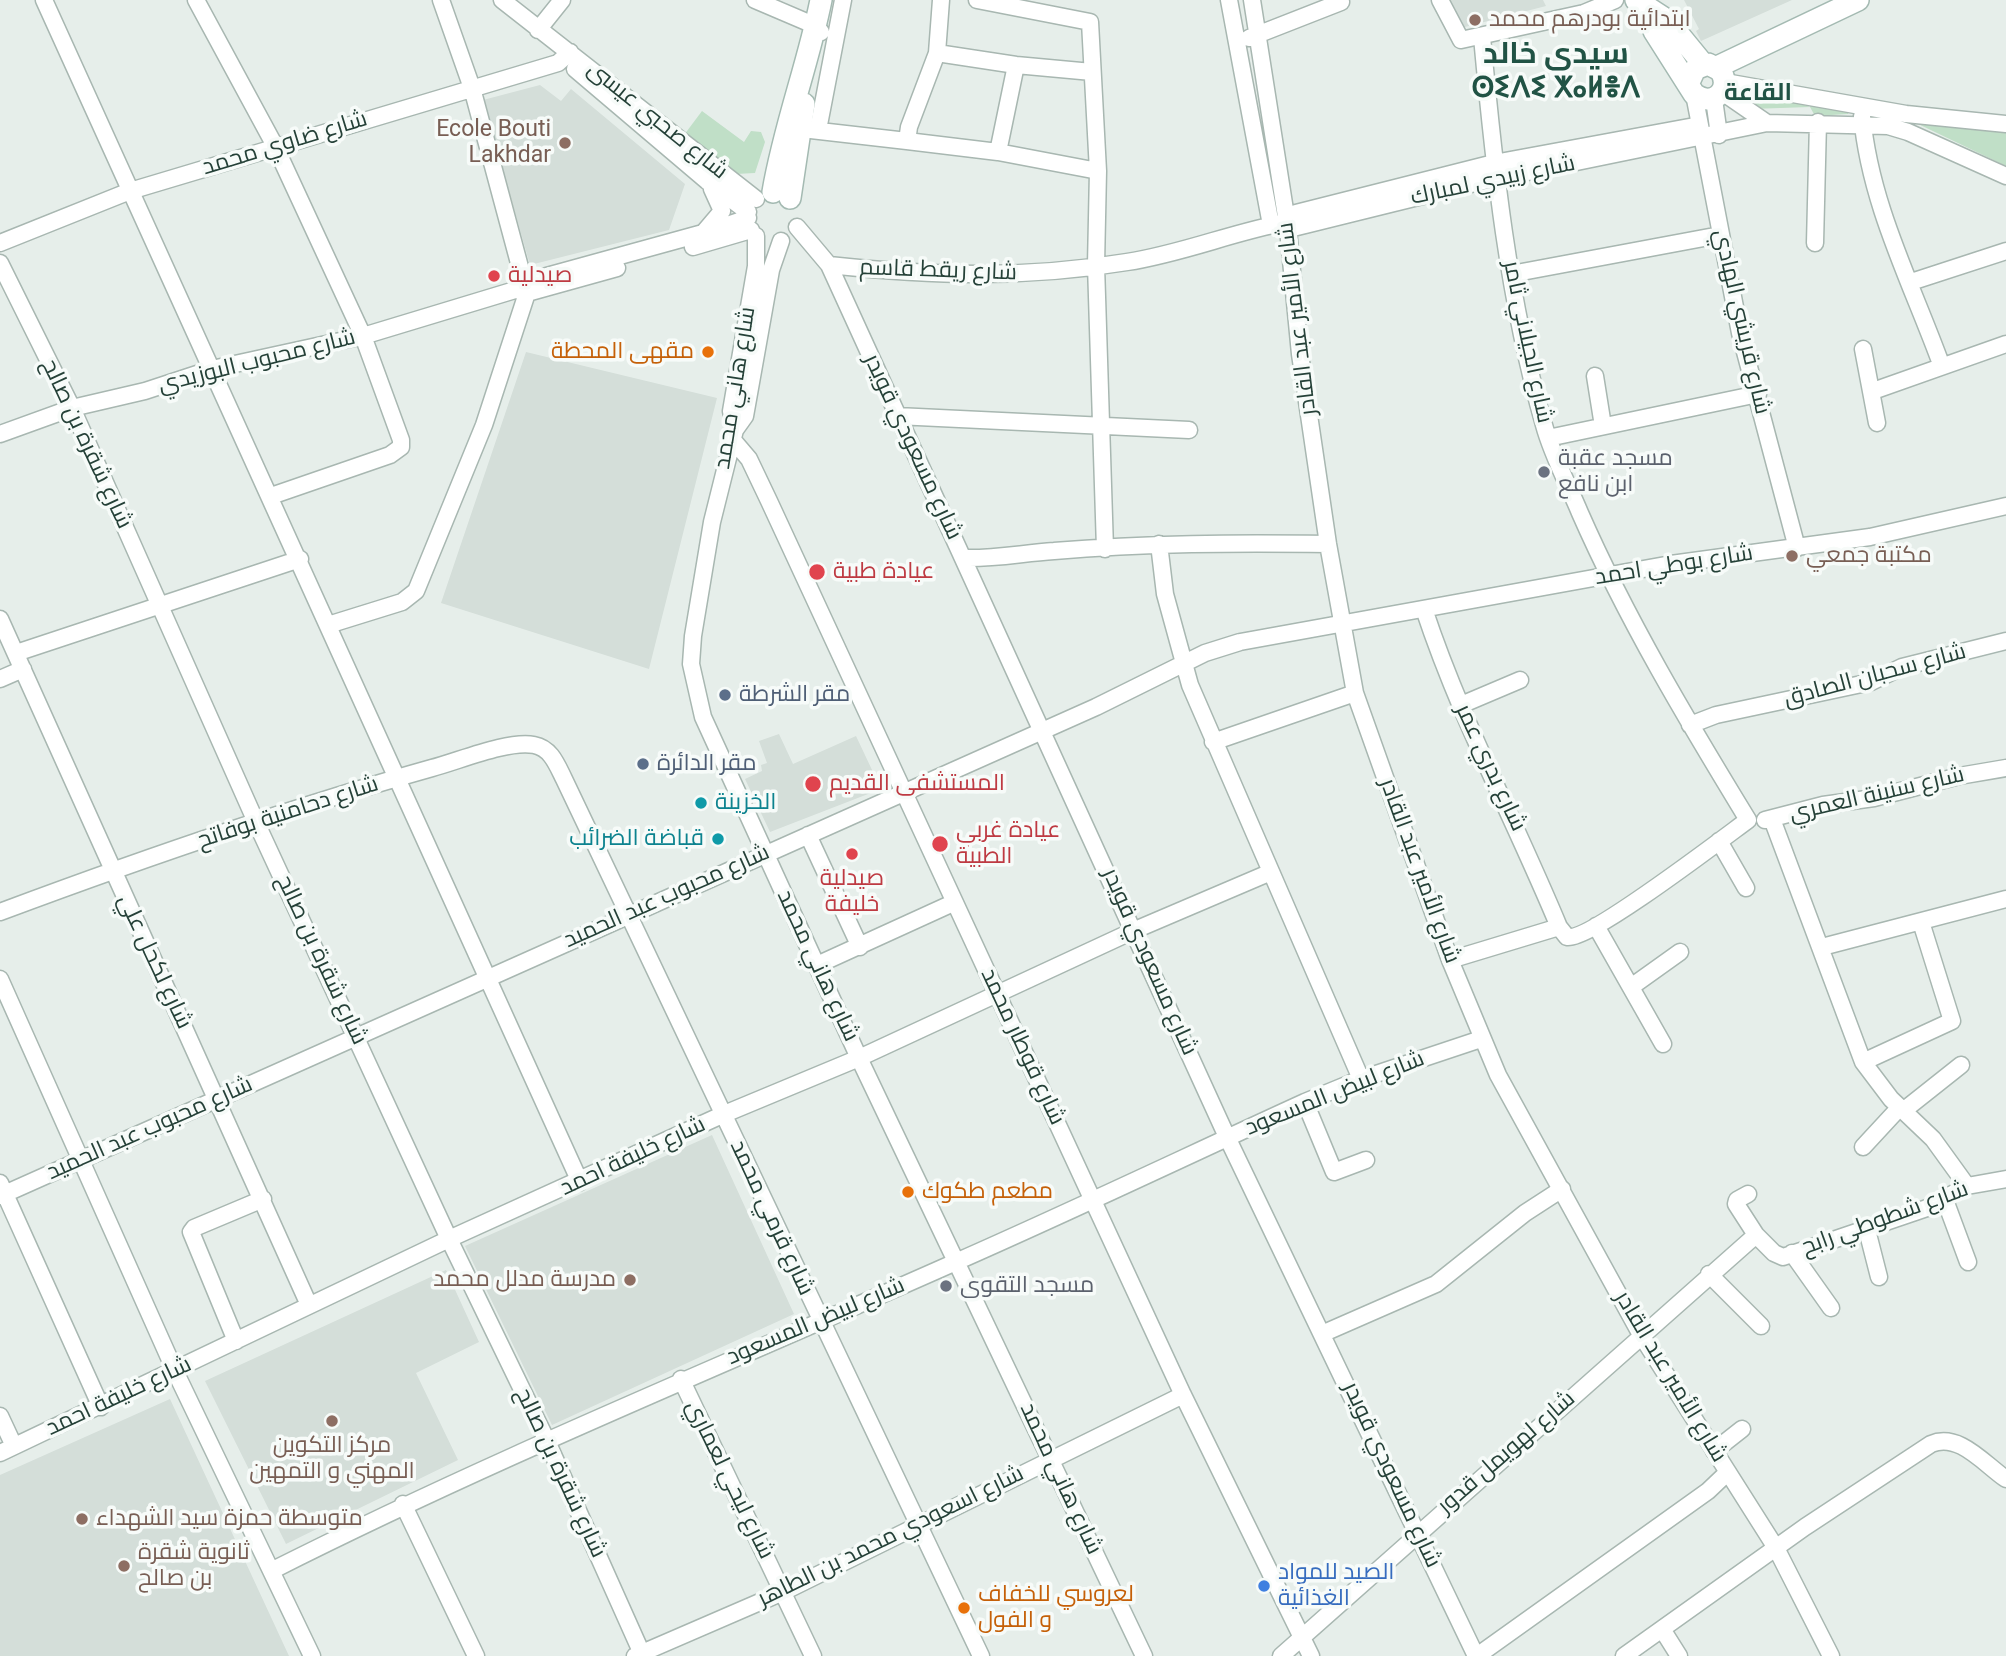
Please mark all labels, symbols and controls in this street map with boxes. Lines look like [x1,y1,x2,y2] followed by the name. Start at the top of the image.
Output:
[1489,6,1691,34] place label: ابتدائية بودرهم محمد
[1467,12,1483,28] marker: ابتدائية بودرهم محمد
[1471,37,1641,107] district label: سيدي خالد ⵙⵉⴷⵉ ⵅⴰⵍⴻⴷ
[581,56,733,186] street label: شارع صحبي عيسى
[1724,80,1792,108] district label: القاعة
[199,106,371,182] street label: شارع ضاوي محمد
[436,116,551,170] place label: Ecole Bouti Lakhdar
[557,135,573,151] marker: Ecole Bouti Lakhdar
[1408,150,1578,212] street label: شارع زبيدي لمبارك
[1272,221,1324,417] street label: شارع الأمير عبد القادر
[1706,227,1776,417] street label: شارع قريشي الهادي
[859,254,1017,288] street label: شارع ريقط قاسم
[1496,258,1558,426] street label: شارع الجيلاني ثامر
[508,262,572,290] place label: صيدلية
[486,268,502,284] marker: صيدلية
[710,305,762,471] street label: شارع هاني محمد
[156,324,358,400] street label: شارع محبوب البوزيدي
[551,338,694,366] place label: مقهى المحطة
[700,344,716,360] marker: مقهى المحطة
[857,350,967,544] street label: شارع مسعودي قويدر
[35,355,137,533] street label: شارع شقرة بن صالح
[1558,445,1673,499] place label: مسجد عقبة ابن نافع
[1536,464,1552,480] marker: مسجد عقبة ابن نافع
[1593,540,1755,592] street label: شارع بوطي احمد
[1806,542,1932,570] place label: مكتبة جمعي
[1784,548,1800,564] marker: مكتبة جمعي
[833,558,934,586] place label: عيادة طبية
[807,562,827,582] marker: عيادة طبية
[1781,638,1969,714] street label: شارع سحبان الصادق
[739,681,850,709] place label: مقر الشرطة
[717,687,733,703] marker: مقر الشرطة
[1449,700,1531,836] street label: شارع بدري عمر
[657,750,757,778] place label: مقر الدائرة
[635,756,651,772] marker: مقر الدائرة
[1787,761,1967,829] street label: شارع سنينة العمري
[829,770,1005,798] place label: المستشفى القديم
[194,771,382,855] street label: شارع دحامنية بوفاتح
[803,774,823,794] marker: المستشفى القديم
[1373,775,1465,967] street label: شارع الأمير عبد القادر
[715,789,776,817] place label: الخزينة
[693,795,709,811] marker: الخزينة
[956,817,1060,871] place label: عيادة غربي الطبية
[569,825,704,853] place label: قباضة الضرائب
[710,831,726,847] marker: قباضة الضرائب
[930,834,950,854] marker: عيادة غربي الطبية
[560,839,774,955] street label: شارع محبوب عبد الحميد
[844,846,860,862] marker: صيدلية خليفة
[1095,864,1203,1060] street label: شارع مسعودي قويدر
[820,865,884,919] place label: صيدلية خليفة
[270,871,372,1049] street label: شارع شقرة بن صالح
[770,886,864,1046] street label: شارع هاني محمد
[111,890,197,1034] street label: شارع لكحل علي
[974,964,1070,1130] street label: شارع قوطار محمد
[1241,1045,1429,1143] street label: شارع لبيض المسعود
[43,1071,257,1187] street label: شارع محبوب عبد الحميد
[556,1111,710,1203] street label: شارع خليفة احمد
[723,1136,819,1300] street label: شارع قرمي محمد
[1798,1176,1972,1262] street label: شارع شطوطي رابح
[922,1178,1053,1206] place label: مطعم طكوك
[900,1184,916,1200] marker: مطعم طكوك
[433,1266,616,1294] place label: مدرسة مدلل محمد
[622,1272,638,1288] marker: مدرسة مدلل محمد
[723,1272,909,1372] street label: شارع لبيض المسعود
[960,1272,1094,1300] place label: مسجد التقوى
[938,1278,954,1294] marker: مسجد التقوى
[1608,1286,1732,1468] street label: شارع الأمير عبد القادر
[42,1351,196,1443] street label: شارع خليفة احمد
[1336,1378,1446,1572] street label: شارع مسعودي قويدر
[509,1384,611,1562] street label: شارع شقرة بن صالح
[1433,1386,1581,1520] street label: شارع لهويمل قدور
[679,1396,779,1564] street label: شارع ليحي لعماري
[1013,1399,1107,1559] street label: شارع هاني محمد
[324,1413,340,1429] marker: مركز التكوين المهني و التمهين
[249,1432,415,1486] place label: مركز التكوين المهني و التمهين
[753,1460,1029,1614] street label: شارع اسعودي محمد بن الطاهر
[96,1505,363,1533] place label: متوسطة حمزة سيد الشهداء
[74,1511,90,1527] marker: متوسطة حمزة سيد الشهداء
[138,1539,250,1593] place label: ثانوية شقرة بن صالح
[116,1558,132,1574] marker: ثانوية شقرة بن صالح
[1278,1559,1394,1613] place label: الصيد للمواد الغذائية
[1256,1578,1272,1594] marker: الصيد للمواد الغذائية
[978,1581,1134,1635] place label: لعروسي للخفاف و الفول
[956,1600,972,1616] marker: لعروسي للخفاف و الفول

